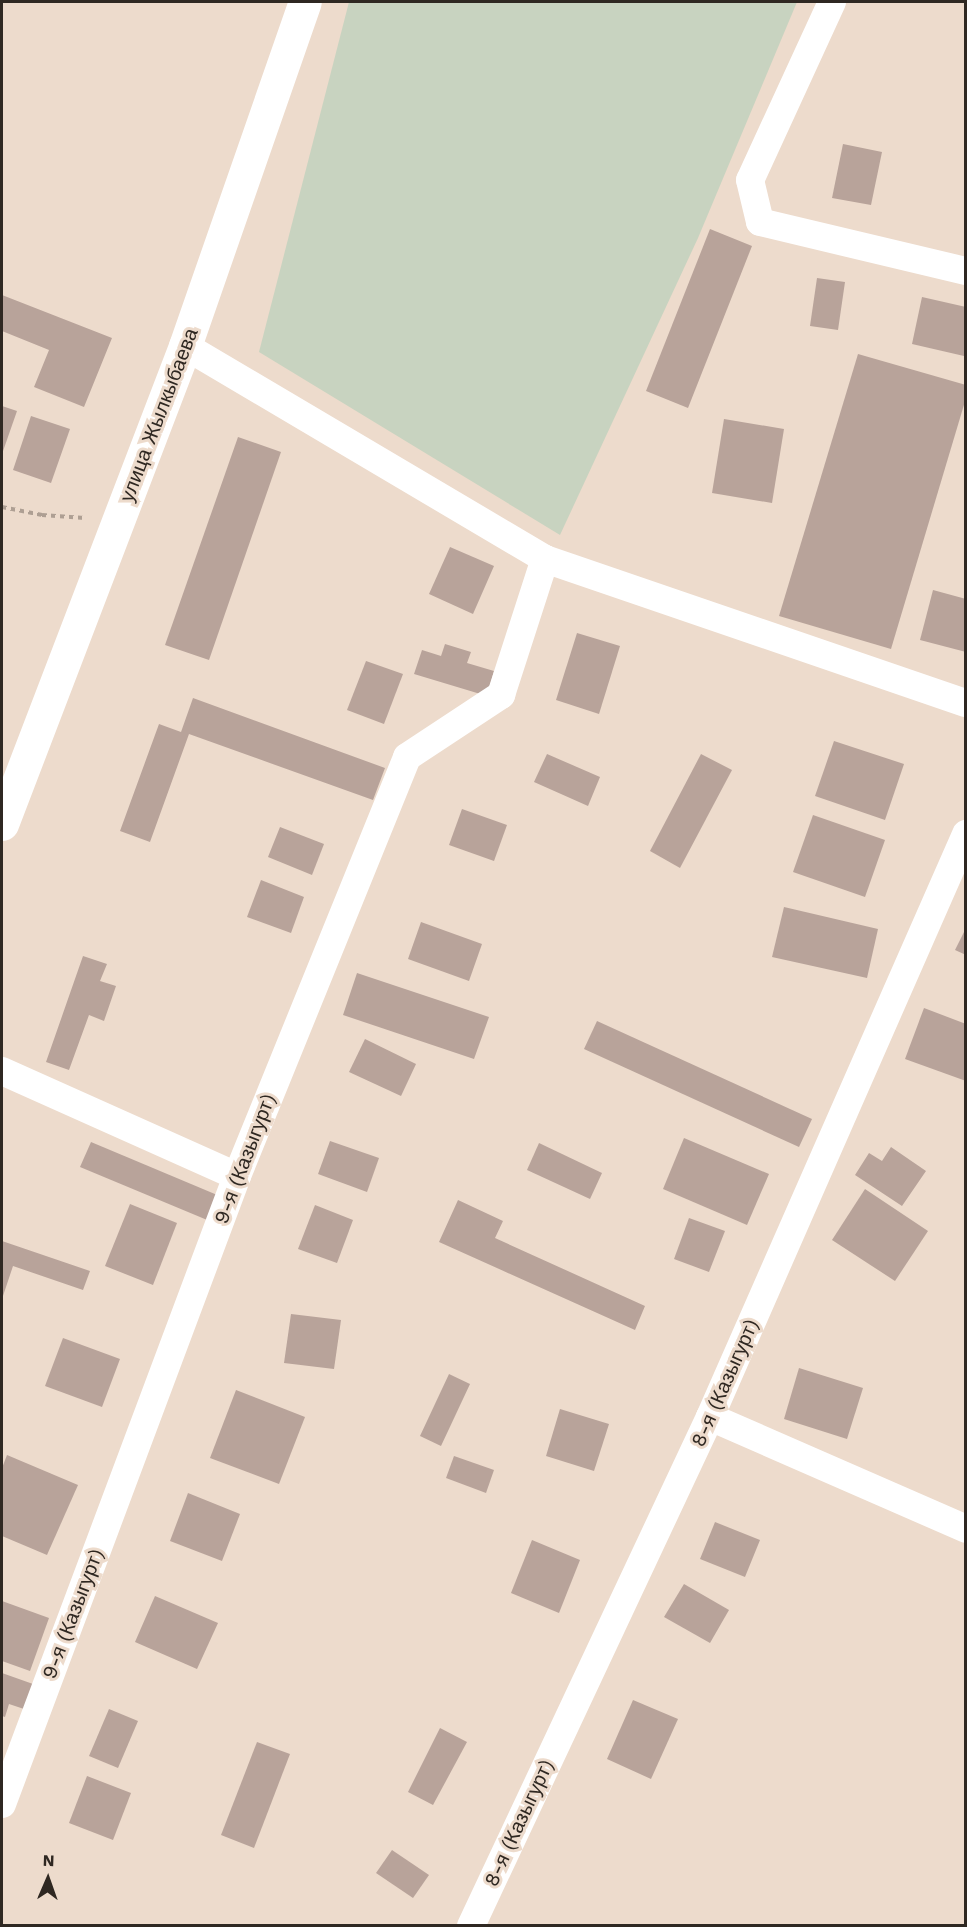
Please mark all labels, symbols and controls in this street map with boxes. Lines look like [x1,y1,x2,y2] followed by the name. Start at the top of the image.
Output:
[115,325,203,505] street label: улица Жылкыбаева
[209,1091,281,1227] street label: 9-я (Казыгурт)
[686,1315,764,1451] street label: 8-я (Казыгурт)
[37,1546,109,1682] street label: 9-я (Казыгурт)
[479,1756,559,1890] street label: 8-я (Казыгурт)
[18,1849,78,1909] north arrow
[42,1851,55,1870] text: N

